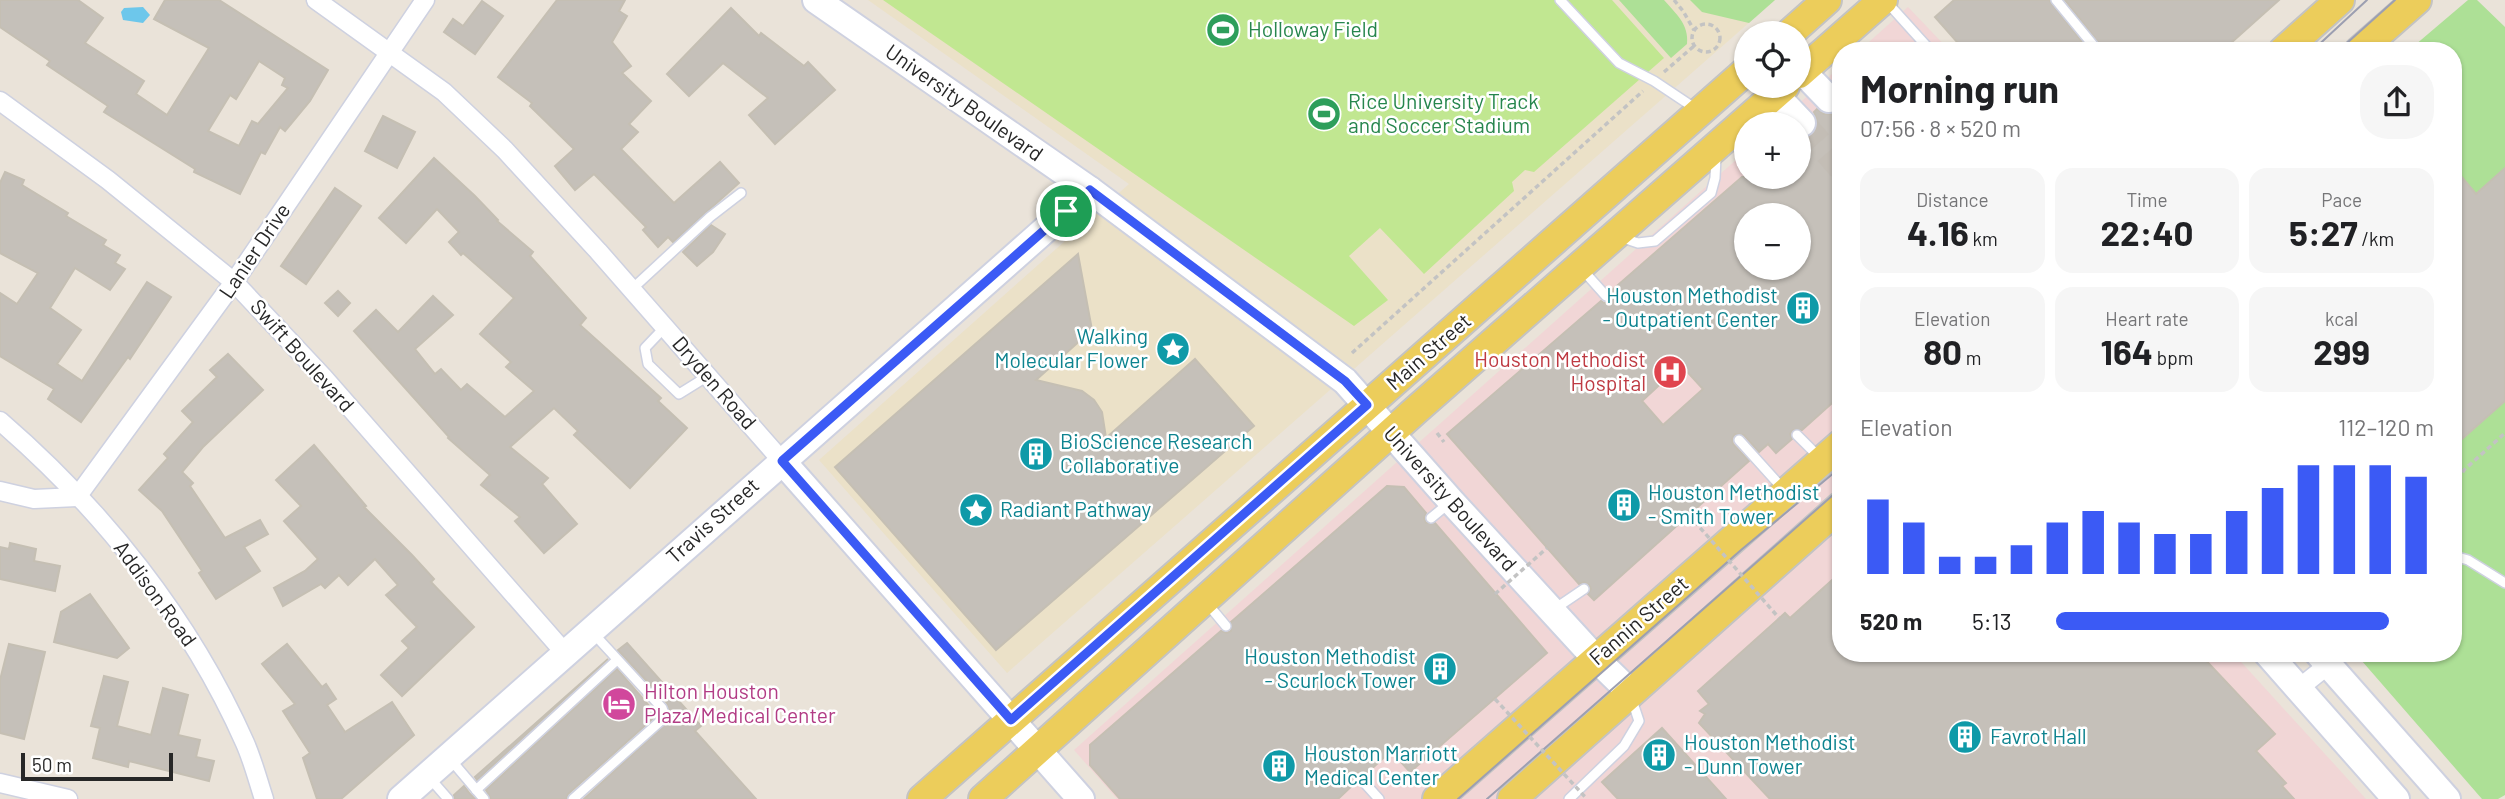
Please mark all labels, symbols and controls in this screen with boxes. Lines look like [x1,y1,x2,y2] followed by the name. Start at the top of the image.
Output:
[1204,11,1242,49] sports icon: Holloway Field
[1248,16,1378,41] place label: Holloway Field
[1734,21,1811,280] map controls
[1734,21,1811,98] button: locate
[881,38,1049,166] street label: University Boulevard
[1860,65,2059,111] text: Morning run
[2360,65,2434,139] button: share
[1348,88,1539,137] place label: Rice University Track and Soccer Stadium
[1305,95,1343,133] sports icon: Rice University Track and Soccer Stadium
[1734,112,1811,189] button: +
[1860,114,2021,142] text: 07:56 · 8 × 520 m
[1036,181,1096,241] pin
[1916,188,1989,211] text: Distance
[2126,188,2168,211] text: Time
[2321,188,2362,211] text: Pace
[1047,192,1085,230] icon: arrive
[213,198,295,302] street label: Lanier Drive
[1734,203,1811,280] button: −
[1907,211,1969,253] text: 4.16
[2100,211,2194,253] text: 22:40
[2289,211,2358,253] text: 5:27
[1969,227,1998,250] text: km
[2358,227,2394,250] text: /km
[1603,282,1778,331] place label: Houston Methodist - Outpatient Center
[1784,289,1822,327] building icon: Houston Methodist - Outpatient Center
[246,293,360,417] street label: Swift Boulevard
[1381,307,1475,394] street label: Main Street
[1914,307,1991,330] text: Elevation
[2105,307,2189,330] text: Heart rate
[2325,307,2358,330] text: kcal
[995,323,1148,372] place label: Walking Molecular Flower
[668,330,762,434] street label: Dryden Road
[1154,330,1192,368] place icon: Walking Molecular Flower
[1923,330,1962,372] text: 80
[2101,330,2153,372] text: 164
[2313,330,2370,372] text: 299
[1474,346,1646,395] place label: Houston Methodist Hospital
[1962,346,1982,369] text: m
[2153,346,2193,369] text: bpm
[1651,353,1689,391] hospital icon: Houston Methodist Hospital
[1860,413,1953,441] text: Elevation
[2338,413,2434,441] text: 112–120 m
[1379,420,1523,576] street label: University Boulevard
[1060,428,1253,477] place label: BioScience Research Collaborative
[1017,435,1055,473] building icon: BioScience Research Collaborative
[661,472,763,568] street label: Travis Street
[1648,479,1820,528] place label: Houston Methodist - Smith Tower
[1605,486,1643,524] building icon: Houston Methodist - Smith Tower
[957,491,995,529] place icon: Radiant Pathway
[1000,496,1152,521] place label: Radiant Pathway
[110,536,203,651] street label: Addison Road
[1583,570,1693,670] street label: Fannin Street
[1860,607,1922,635] text: 520 m
[1972,607,2012,635] text: 5:13
[1244,643,1416,692] place label: Houston Methodist - Scurlock Tower
[1421,650,1459,688] building icon: Houston Methodist - Scurlock Tower
[644,678,836,727] place label: Hilton Houston Plaza/Medical Center
[600,685,638,723] hotel icon: Hilton Houston Plaza/Medical Center
[1946,718,1984,756] building icon: Favrot Hall
[1990,723,2087,748] place label: Favrot Hall
[1684,729,1856,778] place label: Houston Methodist - Dunn Tower
[1640,736,1678,774] building icon: Houston Methodist - Dunn Tower
[1304,740,1458,789] place label: Houston Marriott Medical Center
[1260,747,1298,785] building icon: Houston Marriott Medical Center
[21,750,173,782] scale bar
[32,753,72,776] text: 50 m

